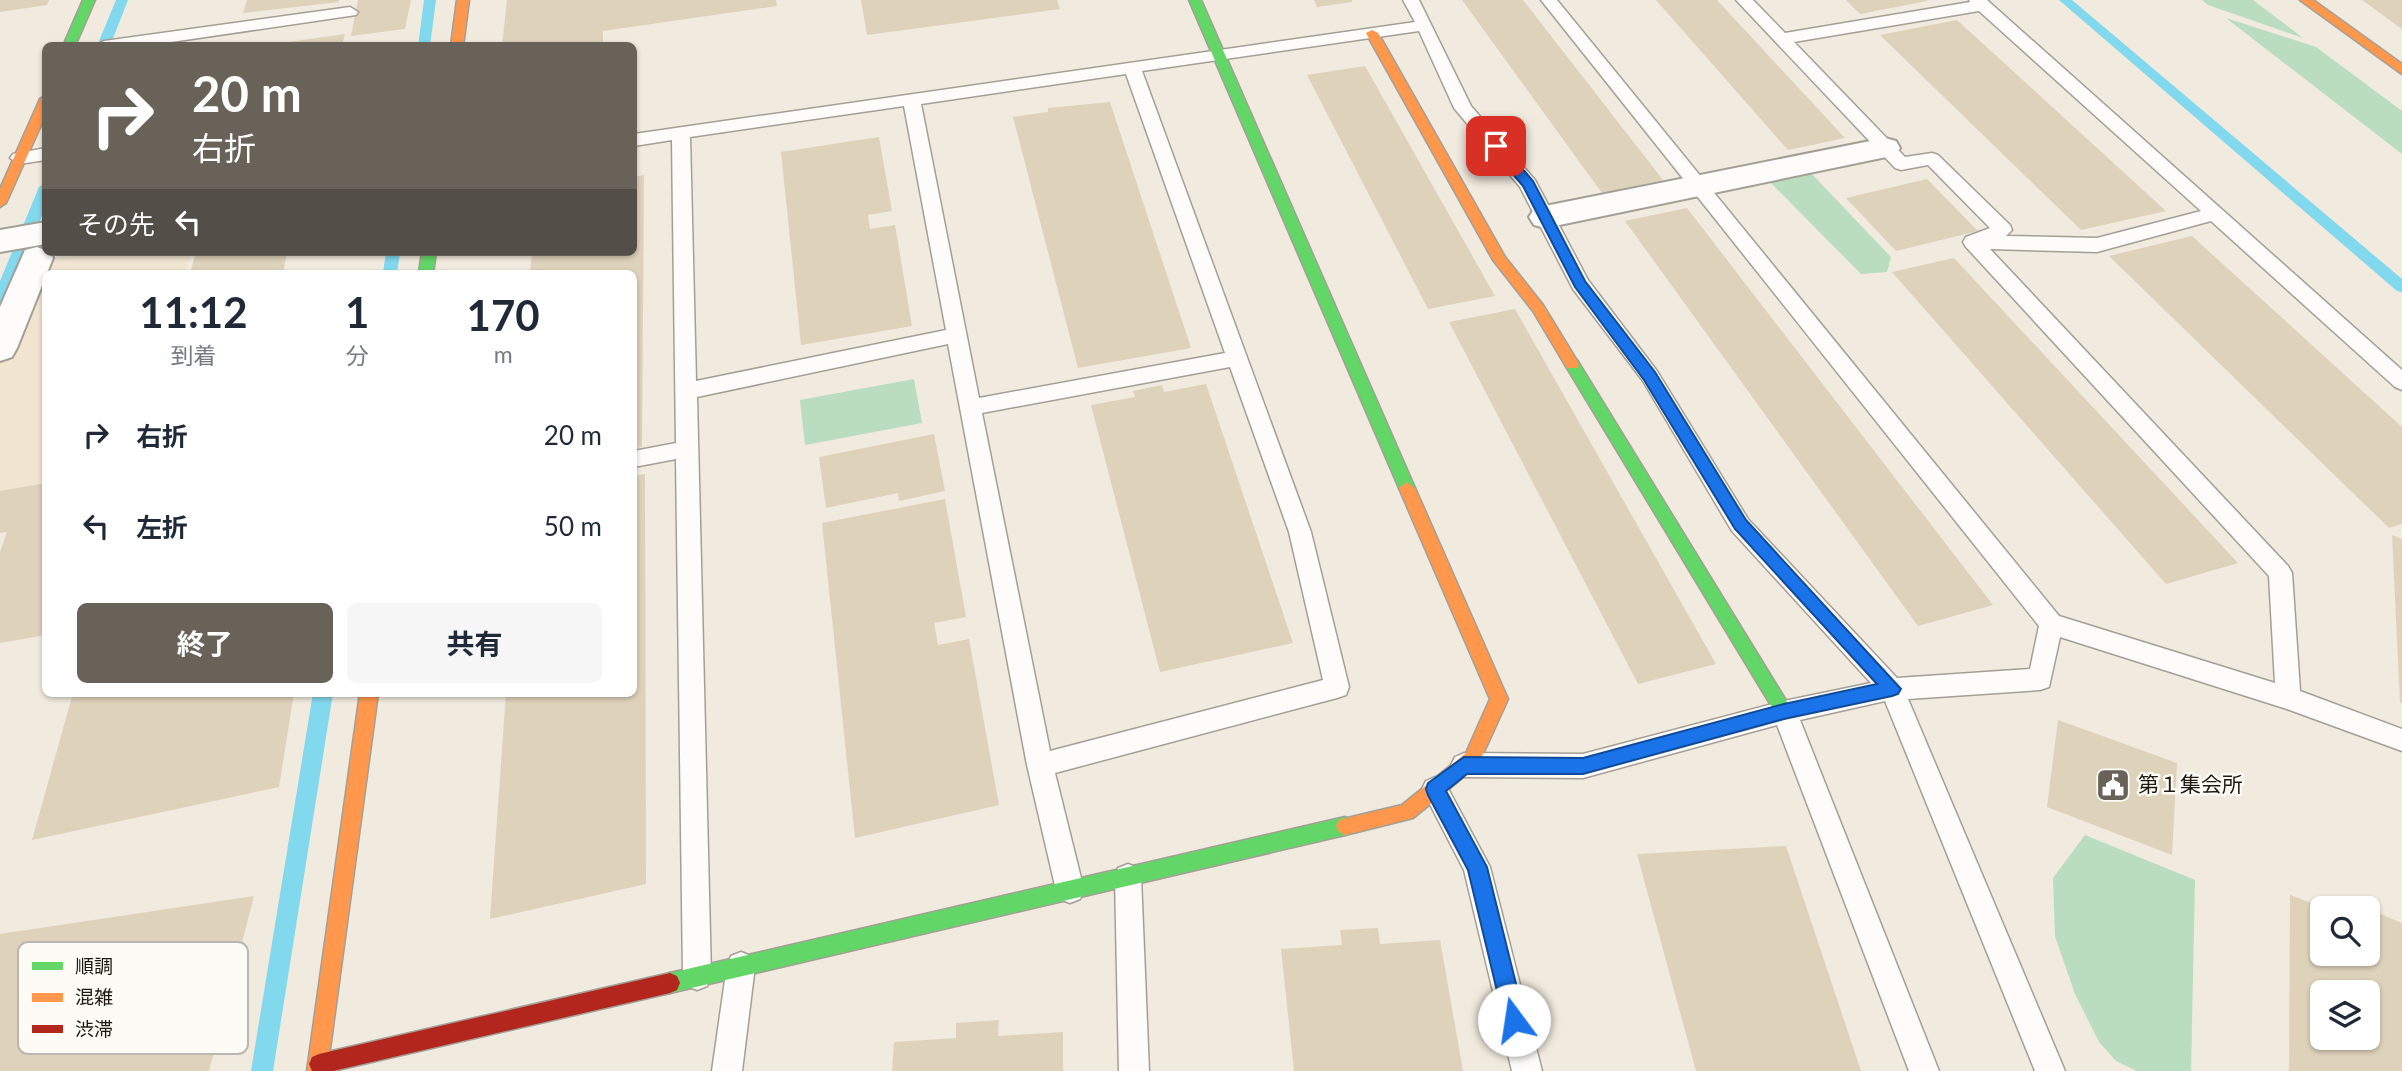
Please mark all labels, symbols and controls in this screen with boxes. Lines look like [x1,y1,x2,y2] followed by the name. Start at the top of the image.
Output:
[192,64,302,122] text: 20 m
[77,70,168,161] icon: right
[1466,116,1526,176] pin
[1477,127,1515,165] icon: arrive
[192,128,256,167] text: 右折
[169,203,207,241] icon: left
[77,208,155,240] text: その先
[139,287,248,337] text: 11:12
[345,287,369,337] text: 1
[467,290,540,340] text: 170
[494,340,513,368] text: m
[170,341,216,369] text: 到着
[346,341,369,369] text: 分
[77,416,115,454] icon: right
[544,419,602,451] text: 20 m
[136,420,188,452] text: 右折
[77,507,115,545] icon: left
[544,510,602,542] text: 50 m
[136,511,188,543] text: 左折
[77,603,333,683] button: 終了
[347,603,602,683] button: 共有
[2094,766,2132,804] public building icon: 第１集会所
[2138,771,2243,796] place label: 第１集会所
[2310,896,2380,1050] map controls
[2310,896,2380,966] button: search
[18,942,248,1054] legend
[75,954,113,977] text: 順調
[2310,980,2380,1050] button: layers
[1477,983,1551,1057] position arrow
[75,985,113,1008] text: 混雑
[75,1017,113,1040] text: 渋滞

